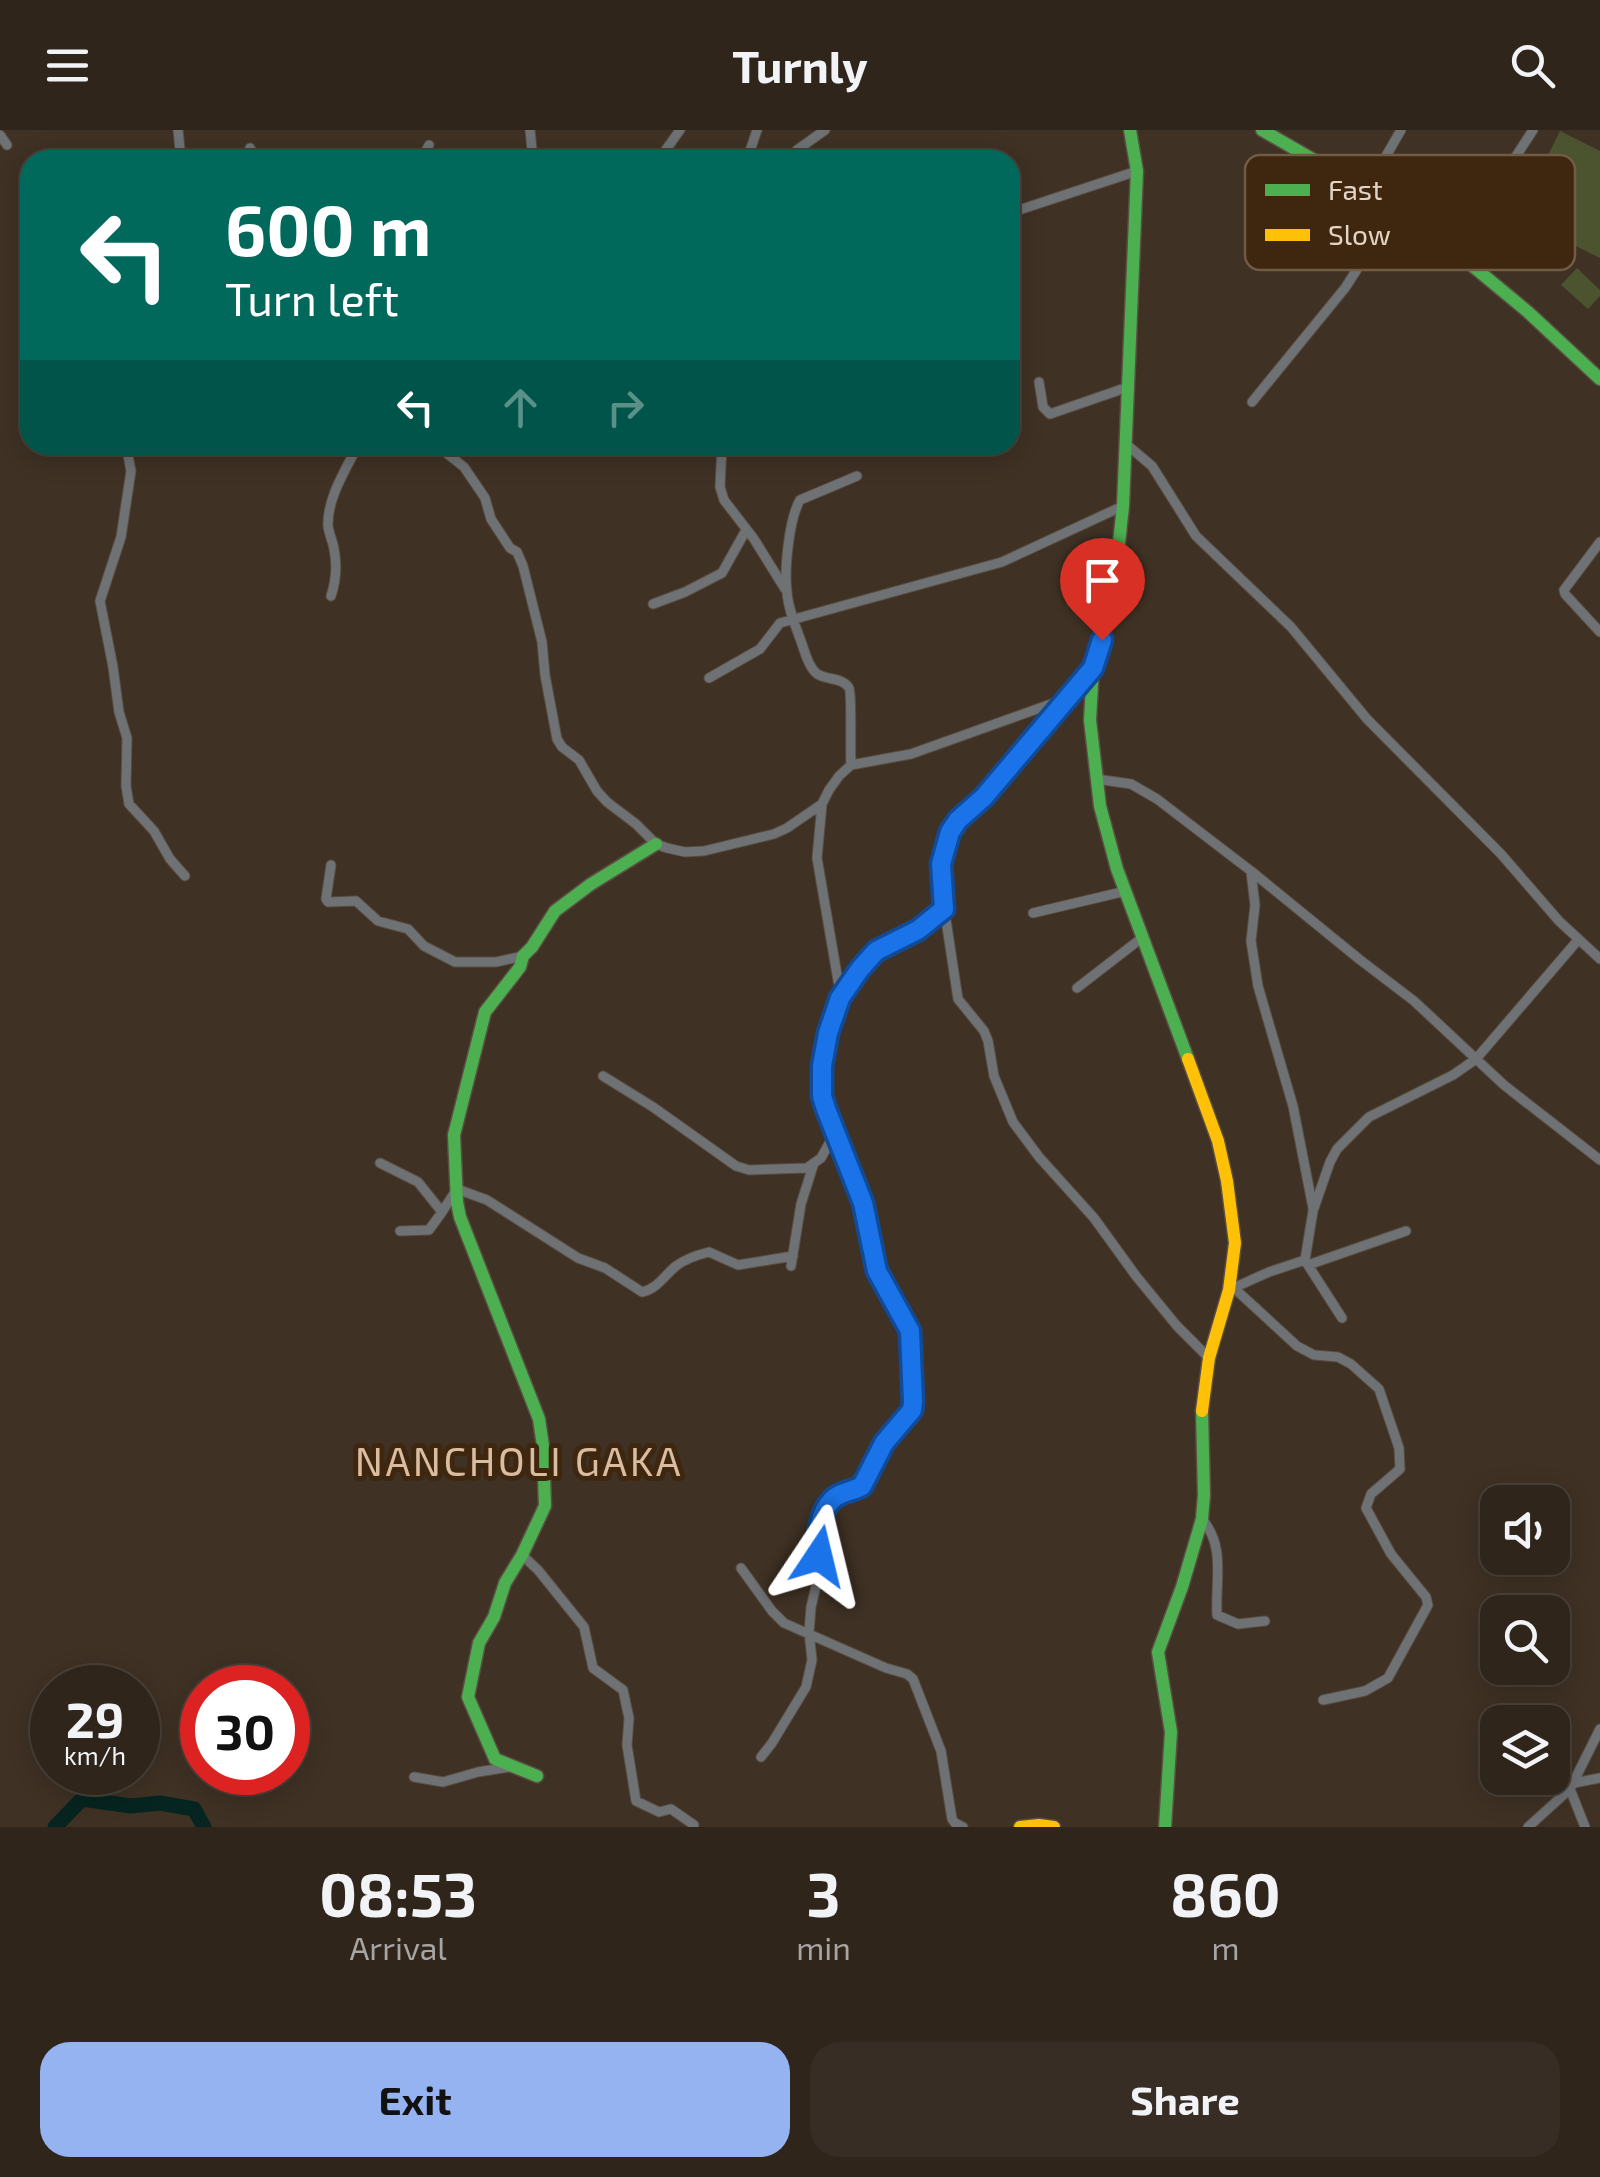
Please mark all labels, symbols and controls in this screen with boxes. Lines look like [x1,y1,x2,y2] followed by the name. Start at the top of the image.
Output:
[40,38,95,93] icon: menu
[732,38,868,92] text: Turnly
[1505,38,1560,93] icon: search
[1245,155,1575,270] legend
[1328,172,1383,206] text: Fast
[225,186,431,270] text: 600 m
[60,190,190,320] icon: left
[1328,217,1391,251] text: Slow
[225,271,399,325] text: Turn left
[388,380,443,435] icon: left
[493,380,548,435] icon: ahead
[598,380,653,435] icon: right
[1060,538,1145,641] pin
[1075,553,1130,608] icon: arrive
[355,1436,683,1484] district label: NANCHOLI GAKA
[1480,1485,1570,1795] map controls
[1480,1485,1570,1575] button: sound
[767,1504,871,1608] position arrow
[1480,1595,1570,1685] button: search
[180,1665,310,1795] speed limit sign: 30
[66,1688,124,1748] text: 29
[1480,1705,1570,1795] button: layers
[64,1740,126,1770] text: km/h
[319,1857,477,1929] text: 08:53
[807,1857,841,1929] text: 3
[1170,1857,1281,1929] text: 860
[349,1928,447,1966] text: Arrival
[796,1928,851,1966] text: min
[1211,1928,1239,1966] text: m
[40,2042,790,2157] button: Exit
[810,2042,1560,2157] button: Share

